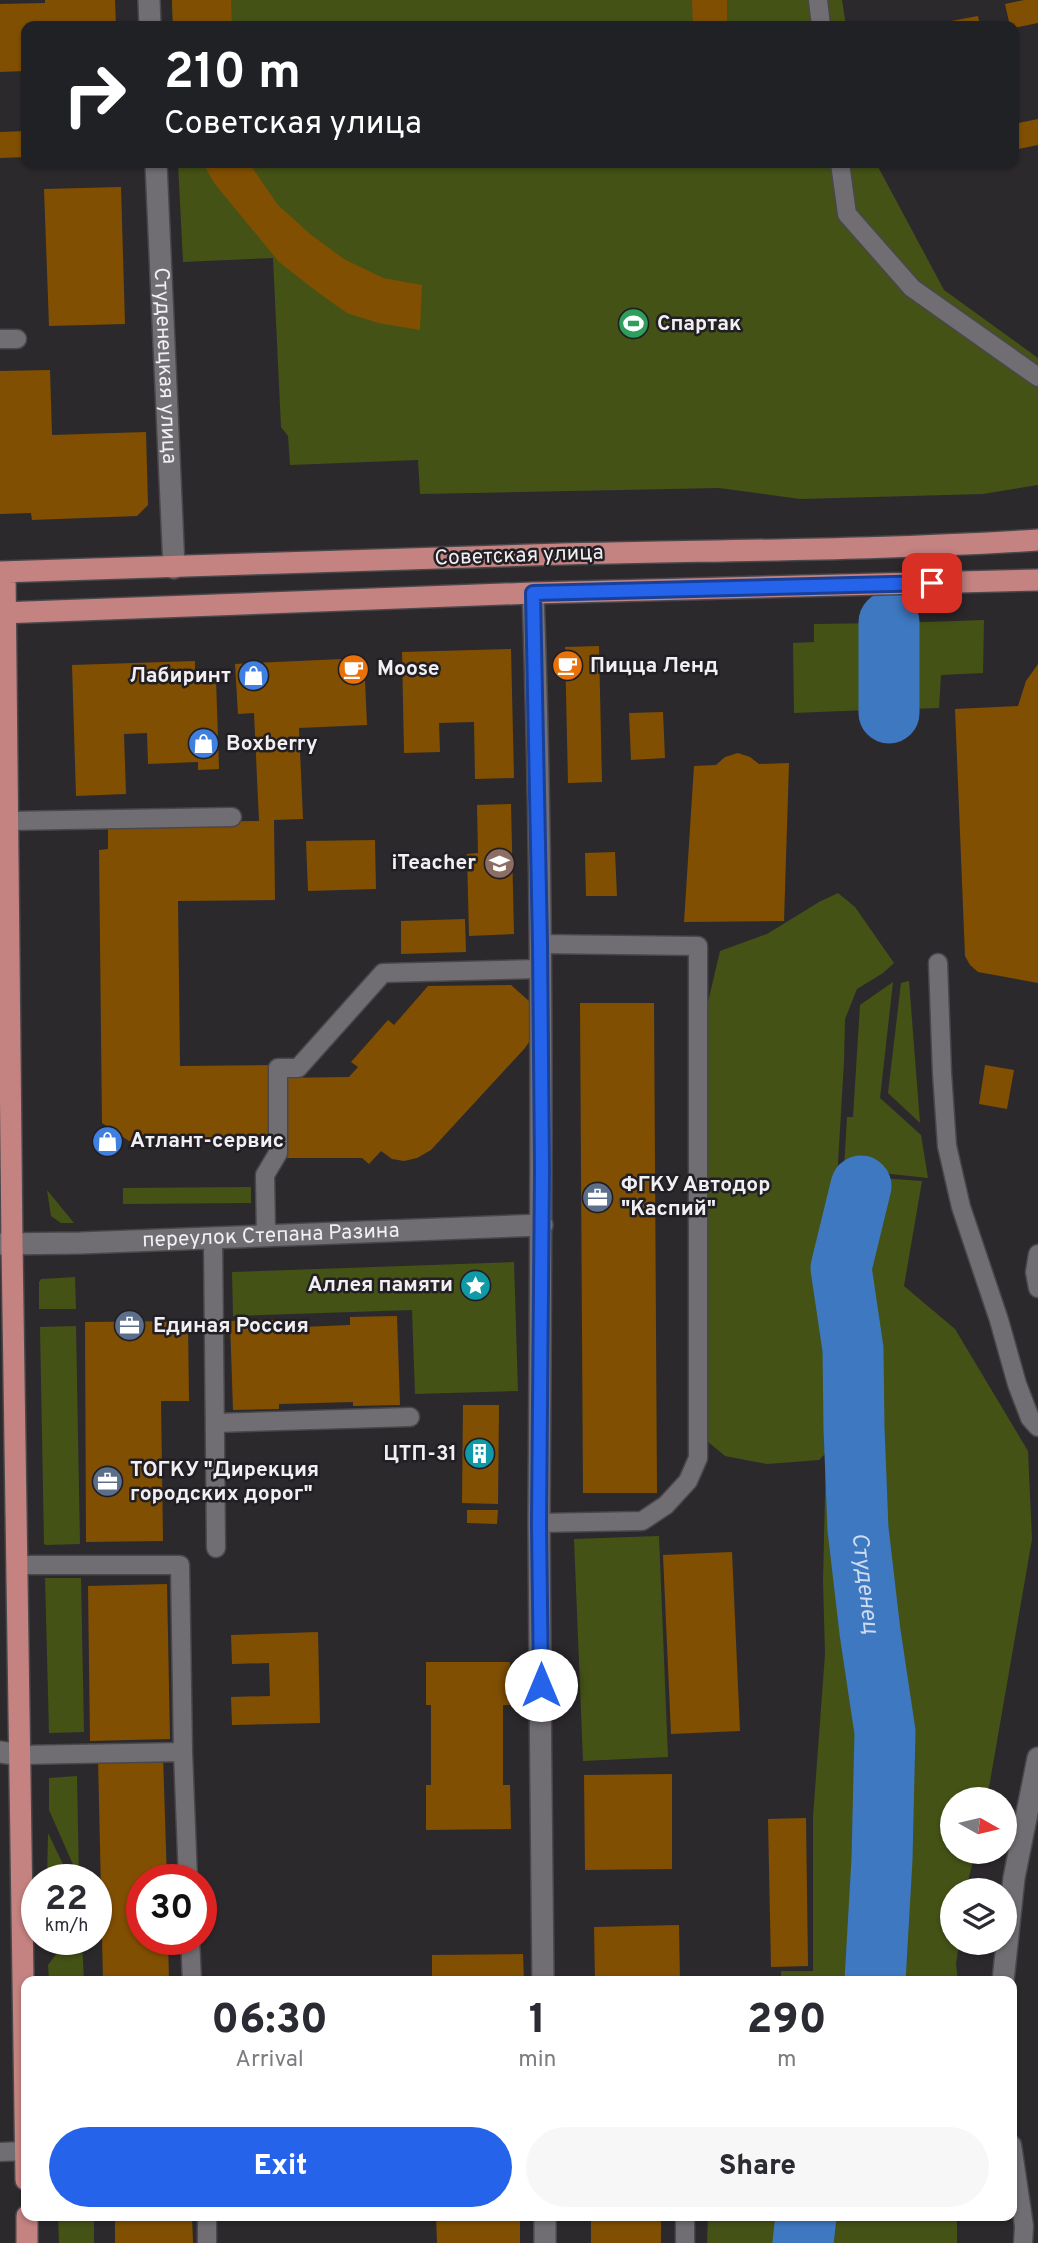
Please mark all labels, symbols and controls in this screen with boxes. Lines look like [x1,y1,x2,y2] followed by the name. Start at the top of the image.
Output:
[164,44,301,106] text: 210 m
[49,49,140,140] icon: right
[164,105,422,145] text: Советская улица
[147,267,183,465] street label: Студенецкая улица
[617,307,651,341] sports icon: Спартак
[657,311,741,338] place label: Спартак
[434,540,604,572] street label: Советская улица
[902,553,962,613] pin
[913,564,951,602] icon: arrive
[550,649,584,683] cafe icon: Пицца Ленд
[337,652,371,686] cafe icon: Moose
[590,653,718,680] place label: Пицца Ленд
[377,656,440,683] place label: Moose
[237,659,271,693] shop icon: Лабиринт
[129,663,231,690] place label: Лабиринт
[186,727,220,761] shop icon: Boxberry
[226,731,318,758] place label: Boxberry
[482,846,516,880] school or university icon: iTeacher
[391,850,476,877] place label: iTeacher
[90,1124,124,1158] shop icon: Атлант-сервис
[130,1128,284,1155] place label: Атлант-сервис
[621,1172,770,1223] place label: ФГКУ Автодор "Каспий"
[581,1180,615,1214] office icon: ФГКУ Автодор "Каспий"
[142,1217,400,1254] street label: переулок Степана Разина
[459,1268,493,1302] place icon: Аллея памяти
[307,1272,453,1299] place label: Аллея памяти
[113,1309,147,1343] office icon: Единая Россия
[153,1313,309,1340] place label: Единая Россия
[463,1437,497,1471] building icon: ЦТП-31
[383,1441,457,1468] place label: ЦТП-31
[130,1457,319,1508] place label: ТОГКУ "Дирекция городских дорог"
[90,1465,124,1499] office icon: ТОГКУ "Дирекция городских дорог"
[844,1531,885,1636] water label: Студенец
[504,1648,578,1722] position arrow
[940,1787,1017,1864] north arrow
[940,1787,1017,1955] map controls
[126,1864,217,1955] speed limit sign: 30
[45,1878,88,1922] text: 22
[940,1878,1017,1955] button: layers
[45,1915,88,1938] text: km/h
[211,1995,328,2048] text: 06:30
[529,1995,546,2048] text: 1
[747,1995,827,2048] text: 290
[235,2046,304,2075] text: Arrival
[518,2046,557,2075] text: min
[777,2046,796,2075] text: m
[49,2127,512,2207] button: Exit
[526,2127,989,2207] button: Share

